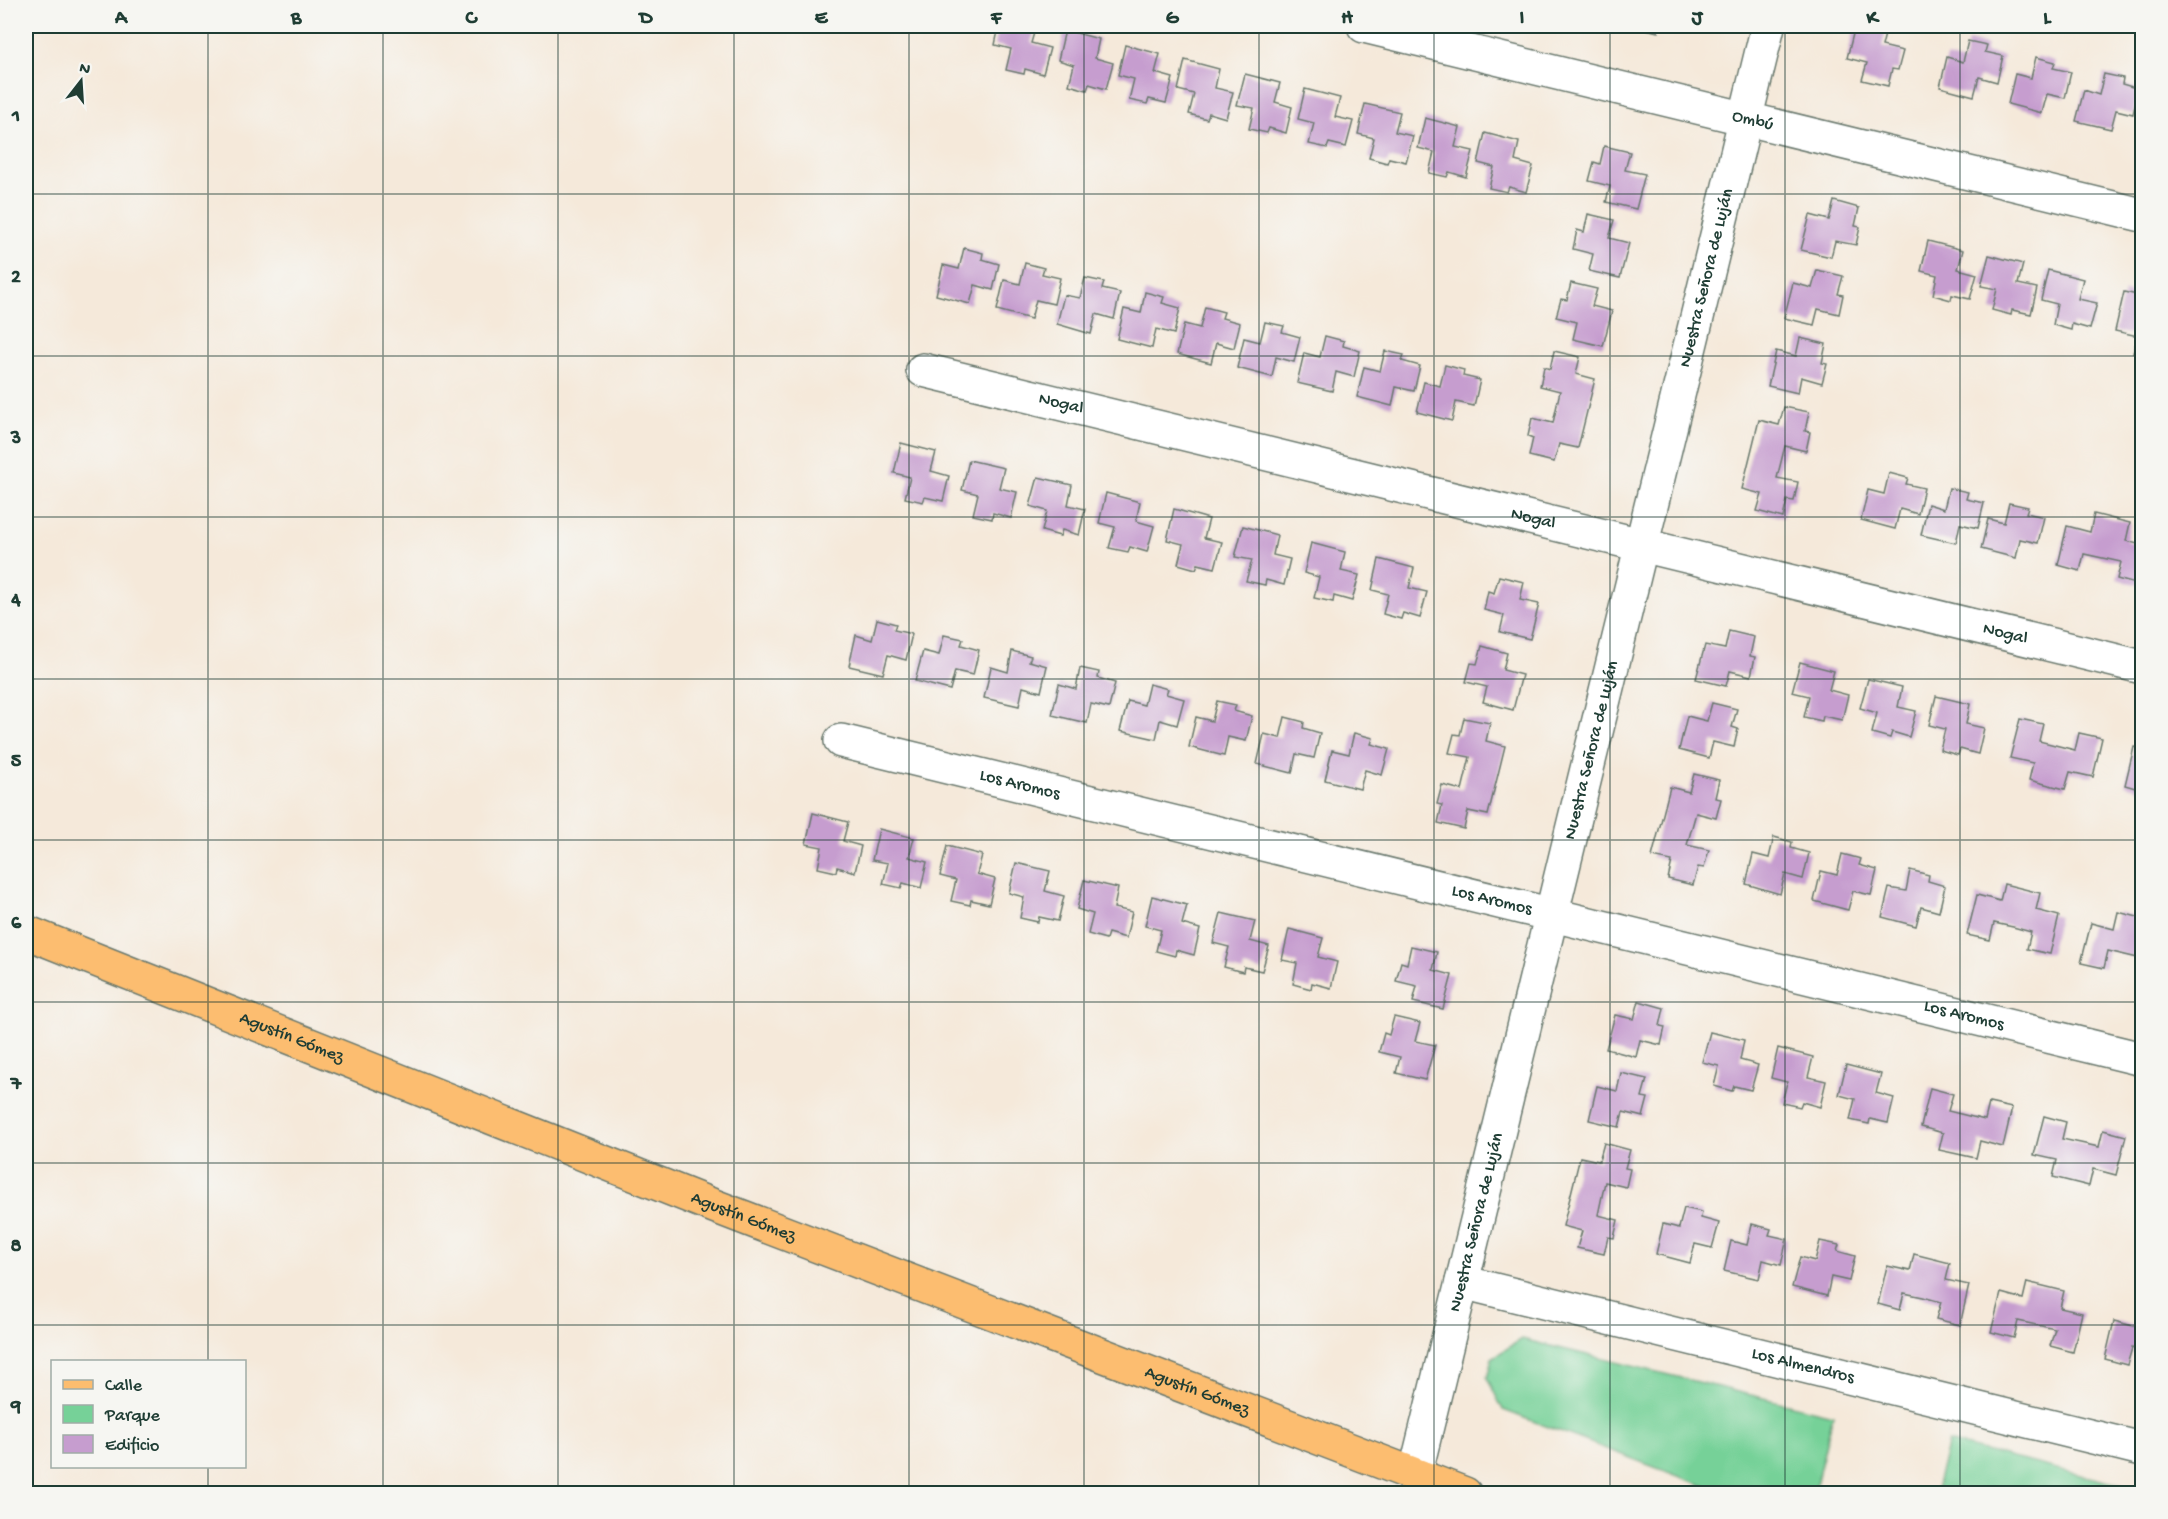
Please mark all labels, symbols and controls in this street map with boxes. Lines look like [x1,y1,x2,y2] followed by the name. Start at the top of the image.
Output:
[114,8,129,31] text: A
[290,8,302,31] text: B
[465,8,479,31] text: C
[637,8,653,31] text: D
[815,8,829,31] text: E
[990,8,1003,31] text: F
[1166,8,1180,31] text: G
[1341,8,1353,31] text: H
[1520,8,1525,31] text: I
[1691,8,1704,31] text: J
[1865,8,1880,31] text: K
[2043,8,2052,31] text: L
[51,51,111,111] north arrow
[77,59,93,81] text: N
[1730,105,1776,136] street label: Ombú
[11,106,20,129] text: 1
[1675,186,1739,370] street label: Nuestra Señora de Luján
[11,267,21,290] text: 2
[1036,388,1085,419] street label: Nogal
[10,428,21,451] text: 3
[1509,503,1558,534] street label: Nogal
[10,590,21,613] text: 4
[1981,618,2030,649] street label: Nogal
[1560,658,1624,842] street label: Nuestra Señora de Luján
[11,751,22,774] text: 5
[977,765,1063,805] street label: Los Aromos
[1450,880,1535,920] street label: Los Aromos
[11,913,22,936] text: 6
[1922,996,2008,1036] street label: Los Aromos
[236,1008,348,1068] street label: Agustín Gómez
[10,1074,23,1097] text: 7
[1445,1130,1509,1314] street label: Nuestra Señora de Luján
[688,1187,800,1247] street label: Agustín Gómez
[11,1236,22,1259] text: 8
[1749,1343,1858,1389] street label: Los Almendros
[51,1360,246,1468] legend
[1142,1362,1254,1421] street label: Agustín Gómez
[105,1376,143,1397] text: Calle
[10,1397,21,1420] text: 9
[104,1406,161,1427] text: Parque
[105,1436,159,1457] text: Edificio

